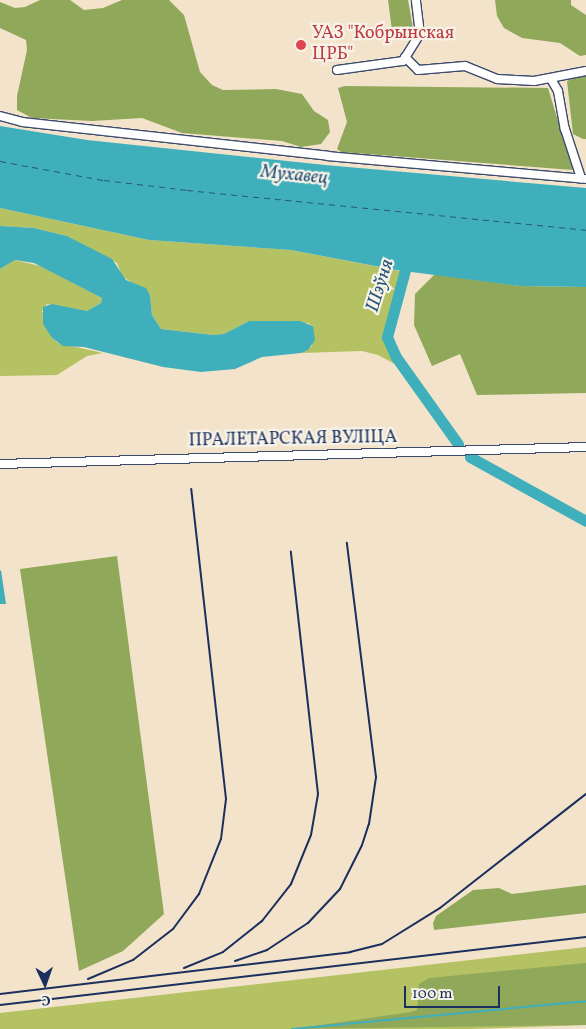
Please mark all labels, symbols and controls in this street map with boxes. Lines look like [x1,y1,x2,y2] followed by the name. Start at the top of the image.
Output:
[312,24,454,66] place label: УАЗ "Кобрынская ЦРБ"
[294,38,308,52] marker: УАЗ "Кобрынская ЦРБ"
[259,161,329,191] water label: Мухавец
[362,257,400,315] water label: Шэўня
[188,427,398,453] street label: ПРАЛЕТАРСКАЯ ВУЛІЦА
[20,959,70,1009] north arrow
[406,976,502,1008] scale bar
[412,984,452,1005] text: 100 m
[41,990,51,1009] text: С

